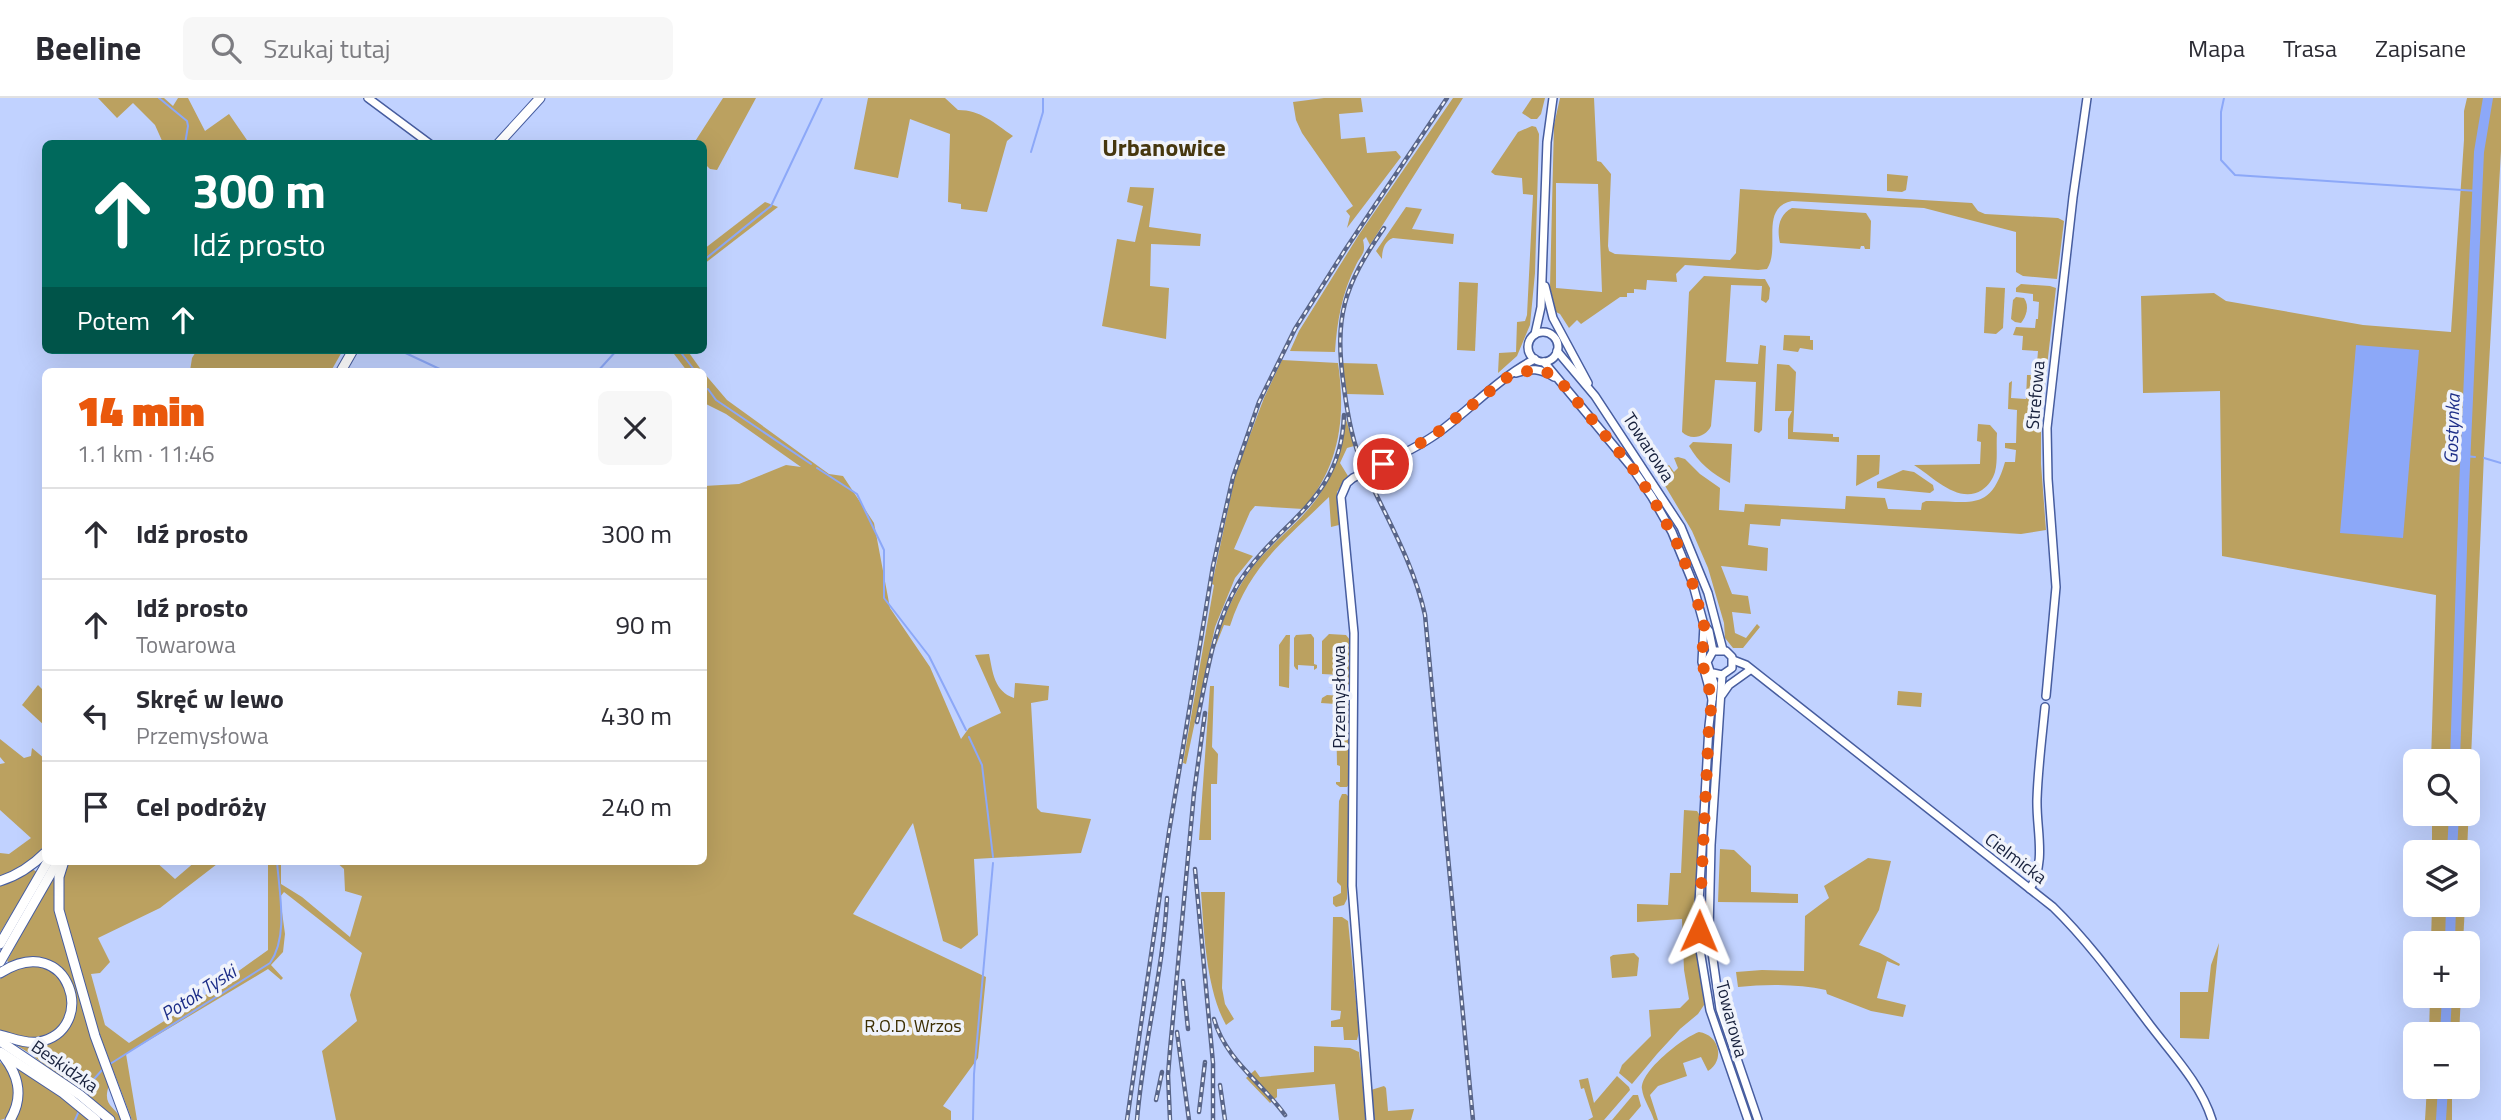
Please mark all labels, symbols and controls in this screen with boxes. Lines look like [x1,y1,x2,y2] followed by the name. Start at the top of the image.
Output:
[183,17,673,80] search box
[35,23,141,73] text: Beeline
[207,29,245,67] icon: search
[263,29,391,68] text: Szukaj tutaj
[2188,30,2245,66] text: Mapa
[2283,30,2337,66] text: Trasa
[2375,30,2466,66] text: Zapisane
[1102,129,1226,165] district label: Urbanowice
[192,152,326,227] text: 300 m
[77,168,168,259] icon: ahead
[192,220,326,268] text: Idź prosto
[77,301,150,340] text: Potem
[164,301,202,339] icon: ahead
[2019,360,2051,430] street label: Strefowa
[77,378,204,442] text: 14 min
[598,391,672,465] button: close
[2435,392,2467,465] water label: Gostynka
[1616,407,1682,487] street label: Towarowa
[1353,434,1413,494] pin
[77,436,215,471] text: 1.1 km · 11:46
[1364,445,1402,483] icon: arrive
[136,514,248,553] text: Idź prosto
[601,514,672,553] text: 300 m
[77,515,115,553] icon: ahead
[136,588,248,627] text: Idź prosto
[615,605,672,644] text: 90 m
[77,606,115,644] icon: ahead
[136,627,236,662] text: Towarowa
[1325,645,1352,749] street label: Przemysłowa
[136,679,284,718] text: Skręć w lewo
[601,696,672,735] text: 430 m
[77,697,115,735] icon: left
[136,718,268,753] text: Przemysłowa
[2403,749,2480,1099] map controls
[2403,749,2480,826] button: search
[136,787,266,826] text: Cel podróży
[601,787,672,826] text: 240 m
[77,788,115,826] icon: arrive
[1979,826,2053,890] street label: Cielmicka
[2403,840,2480,917] button: layers
[1662,894,1736,968] position arrow
[2403,931,2480,1008] button: +
[155,956,243,1027] water label: Potok Tyski
[1709,978,1755,1060] street label: Towarowa
[864,1012,962,1039] park label: R.O.D. Wrzos
[2403,1022,2480,1099] button: −
[26,1033,104,1099] street label: Beskidzka

